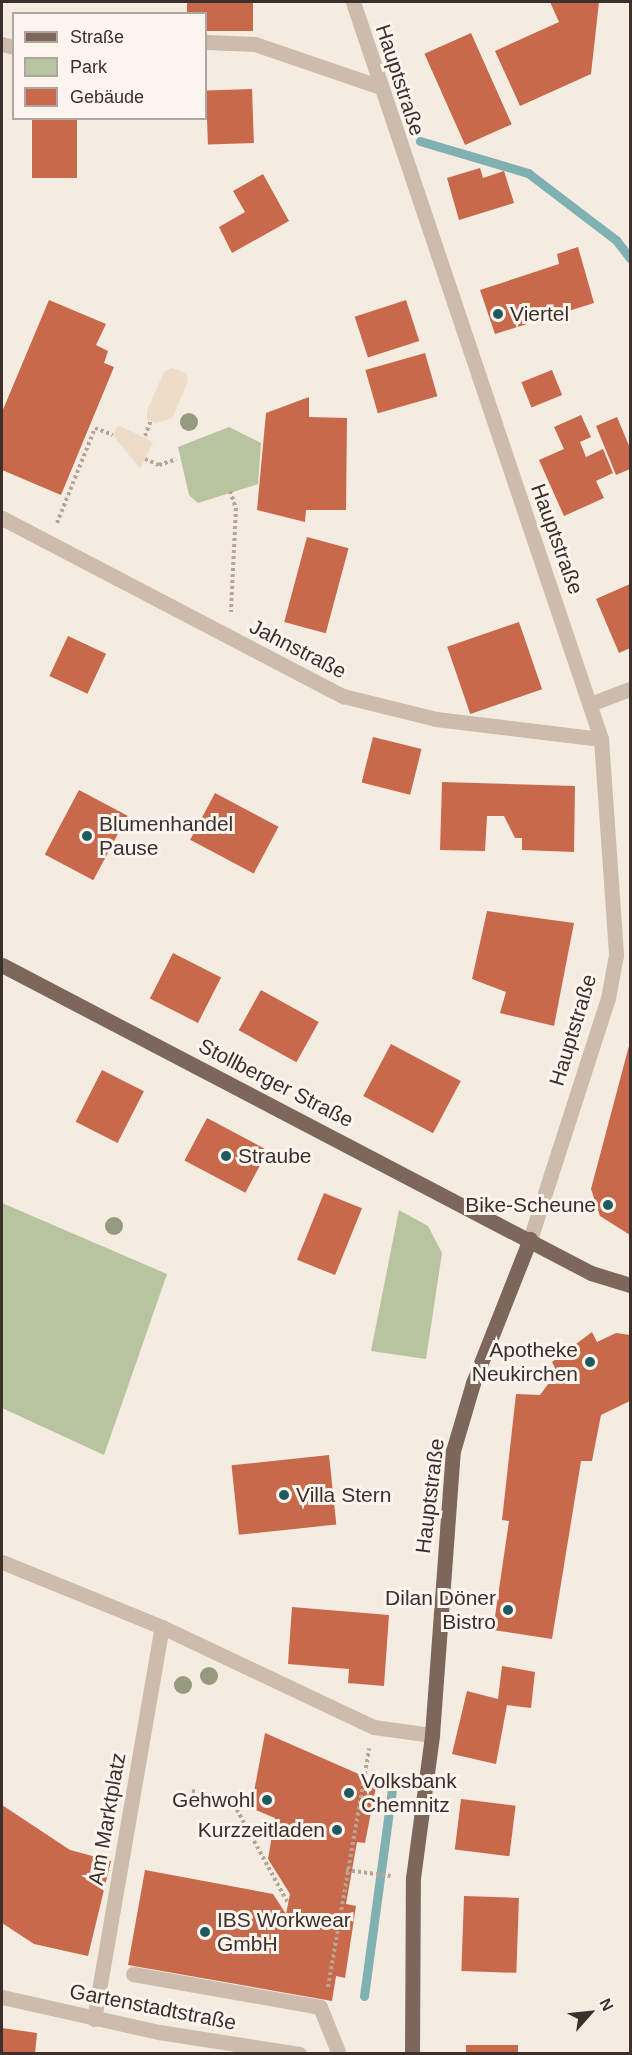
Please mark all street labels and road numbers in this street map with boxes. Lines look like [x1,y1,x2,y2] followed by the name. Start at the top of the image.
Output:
[370,21,430,139] street label: Hauptstraße
[525,480,589,598] street label: Hauptstraße
[245,614,351,684] street label: Jahnstraße
[544,971,602,1089] street label: Hauptstraße
[194,1033,358,1133] street label: Stollberger Straße
[410,1437,450,1555] street label: Hauptstraße
[83,1751,131,1887] street label: Am Marktplatz
[68,1978,238,2036] street label: Gartenstadtstraße

